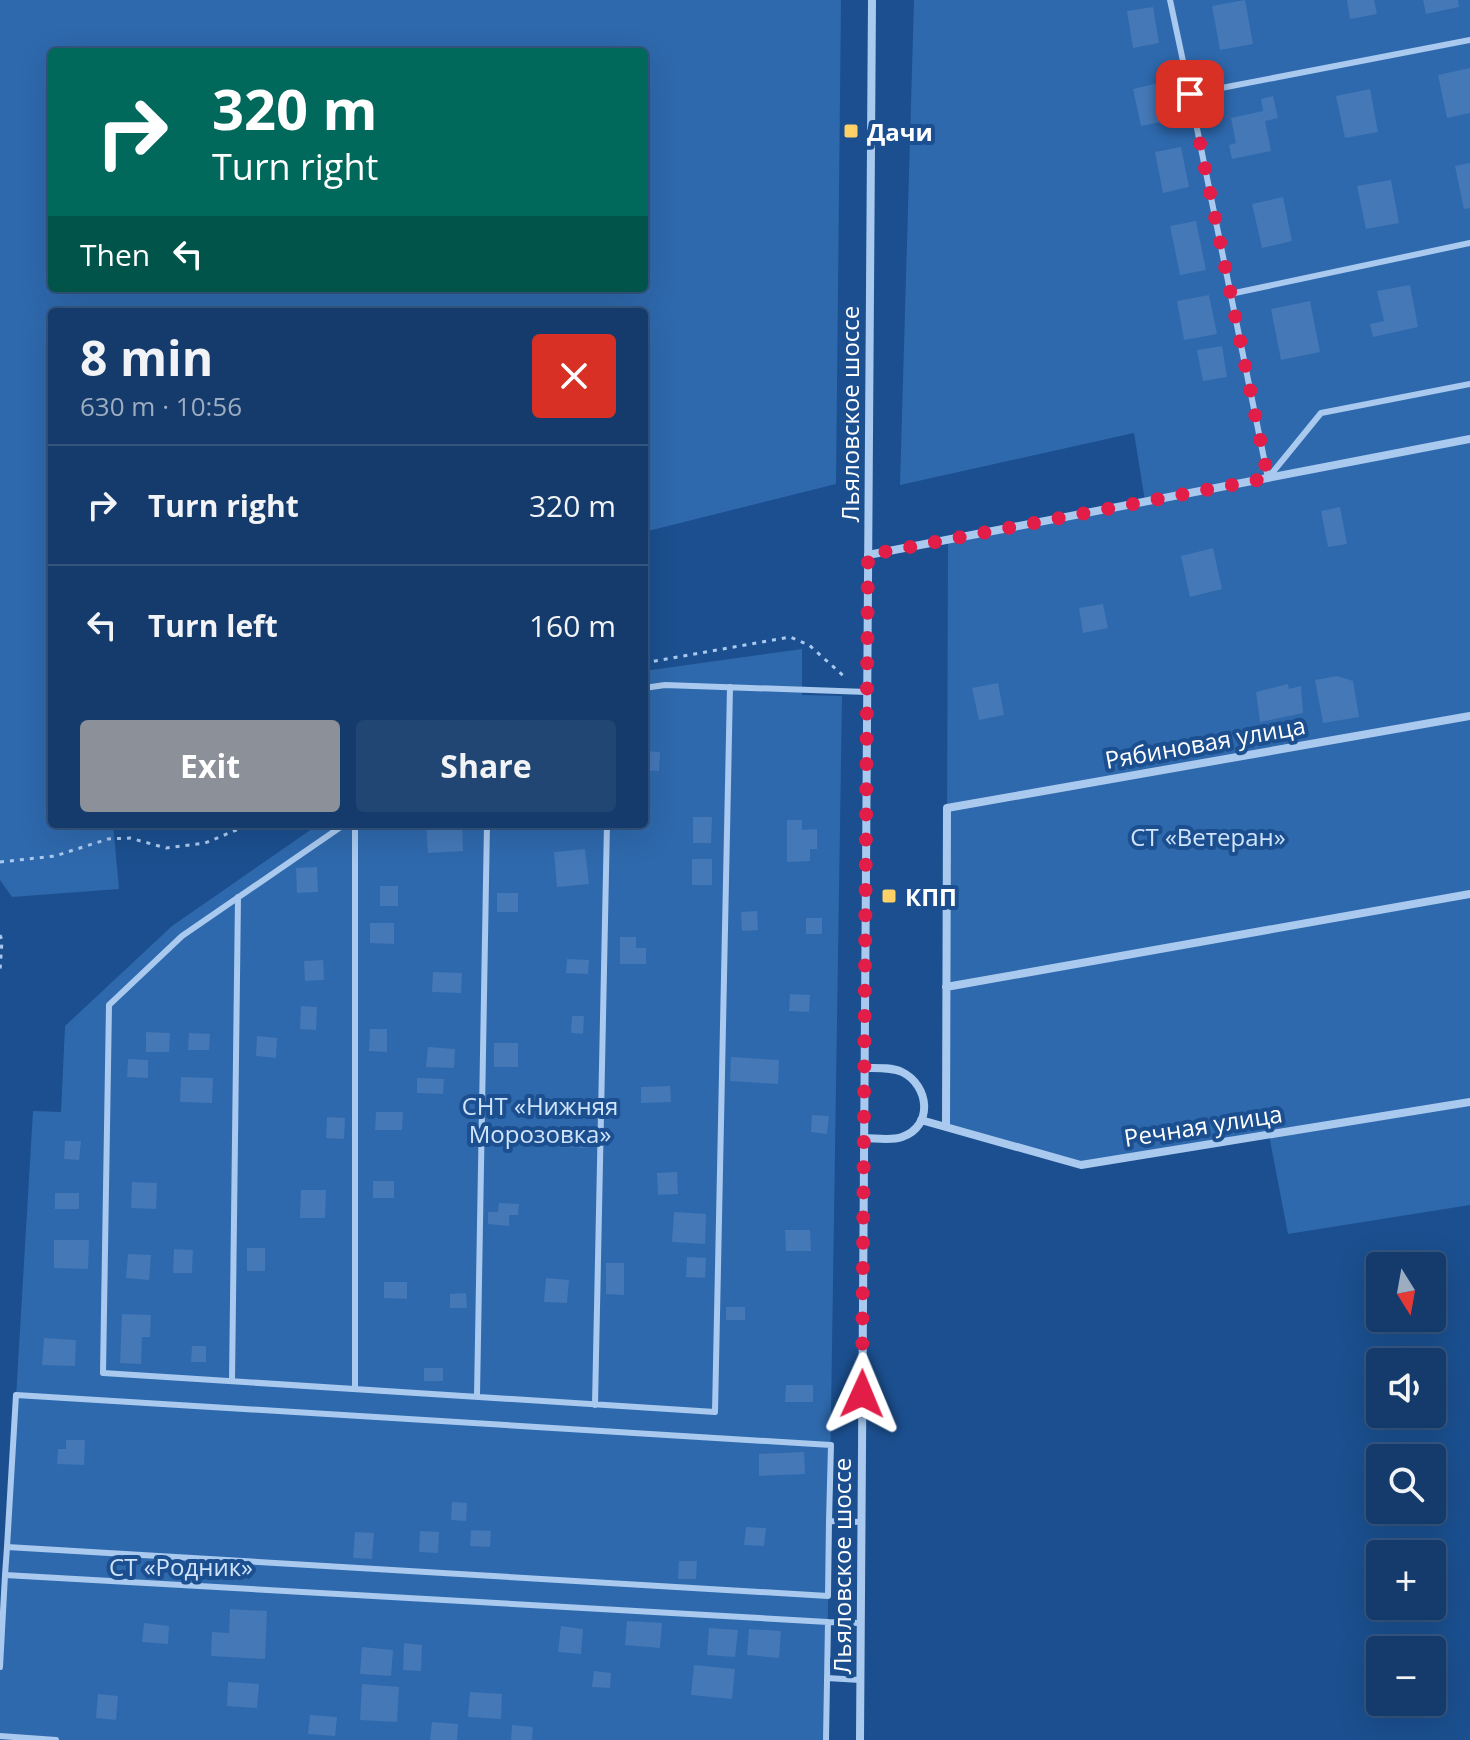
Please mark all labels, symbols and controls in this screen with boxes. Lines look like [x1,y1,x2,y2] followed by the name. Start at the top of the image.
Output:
[1156,60,1224,128] pin
[212,70,378,146] text: 320 m
[1168,72,1212,116] icon: arrive
[80,80,184,184] icon: right
[867,115,933,148] place label: Дачи
[842,122,860,140] marker: Дачи
[212,142,378,191] text: Turn right
[166,232,210,276] icon: left
[80,234,150,275] text: Then
[833,306,866,522] street label: Льяловское шоссе
[80,325,213,390] text: 8 min
[532,334,616,418] button: close
[80,388,242,424] text: 630 m · 10:56
[80,483,124,527] icon: right
[148,485,299,526] text: Turn right
[529,485,616,526] text: 320 m
[80,603,124,647] icon: left
[148,605,278,646] text: Turn left
[529,605,616,646] text: 160 m
[1102,708,1308,776] street label: Рябиновая улица
[80,720,340,812] button: Exit
[356,720,616,812] button: Share
[1130,820,1286,853] park label: СТ «Ветеран»
[905,880,957,913] place label: КПП
[880,887,898,905] marker: КПП
[462,1089,618,1150] park label: СНТ «Нижняя Морозовка»
[1121,1096,1285,1154] street label: Речная улица
[1366,1252,1446,1332] north arrow
[1366,1252,1446,1716] map controls
[1366,1348,1446,1428] button: sound
[820,1352,904,1436] position arrow
[1366,1444,1446,1524] button: search
[825,1458,858,1674] street label: Льяловское шоссе
[1366,1540,1446,1620] button: +
[109,1550,253,1583] park label: СТ «Родник»
[1366,1636,1446,1716] button: −

